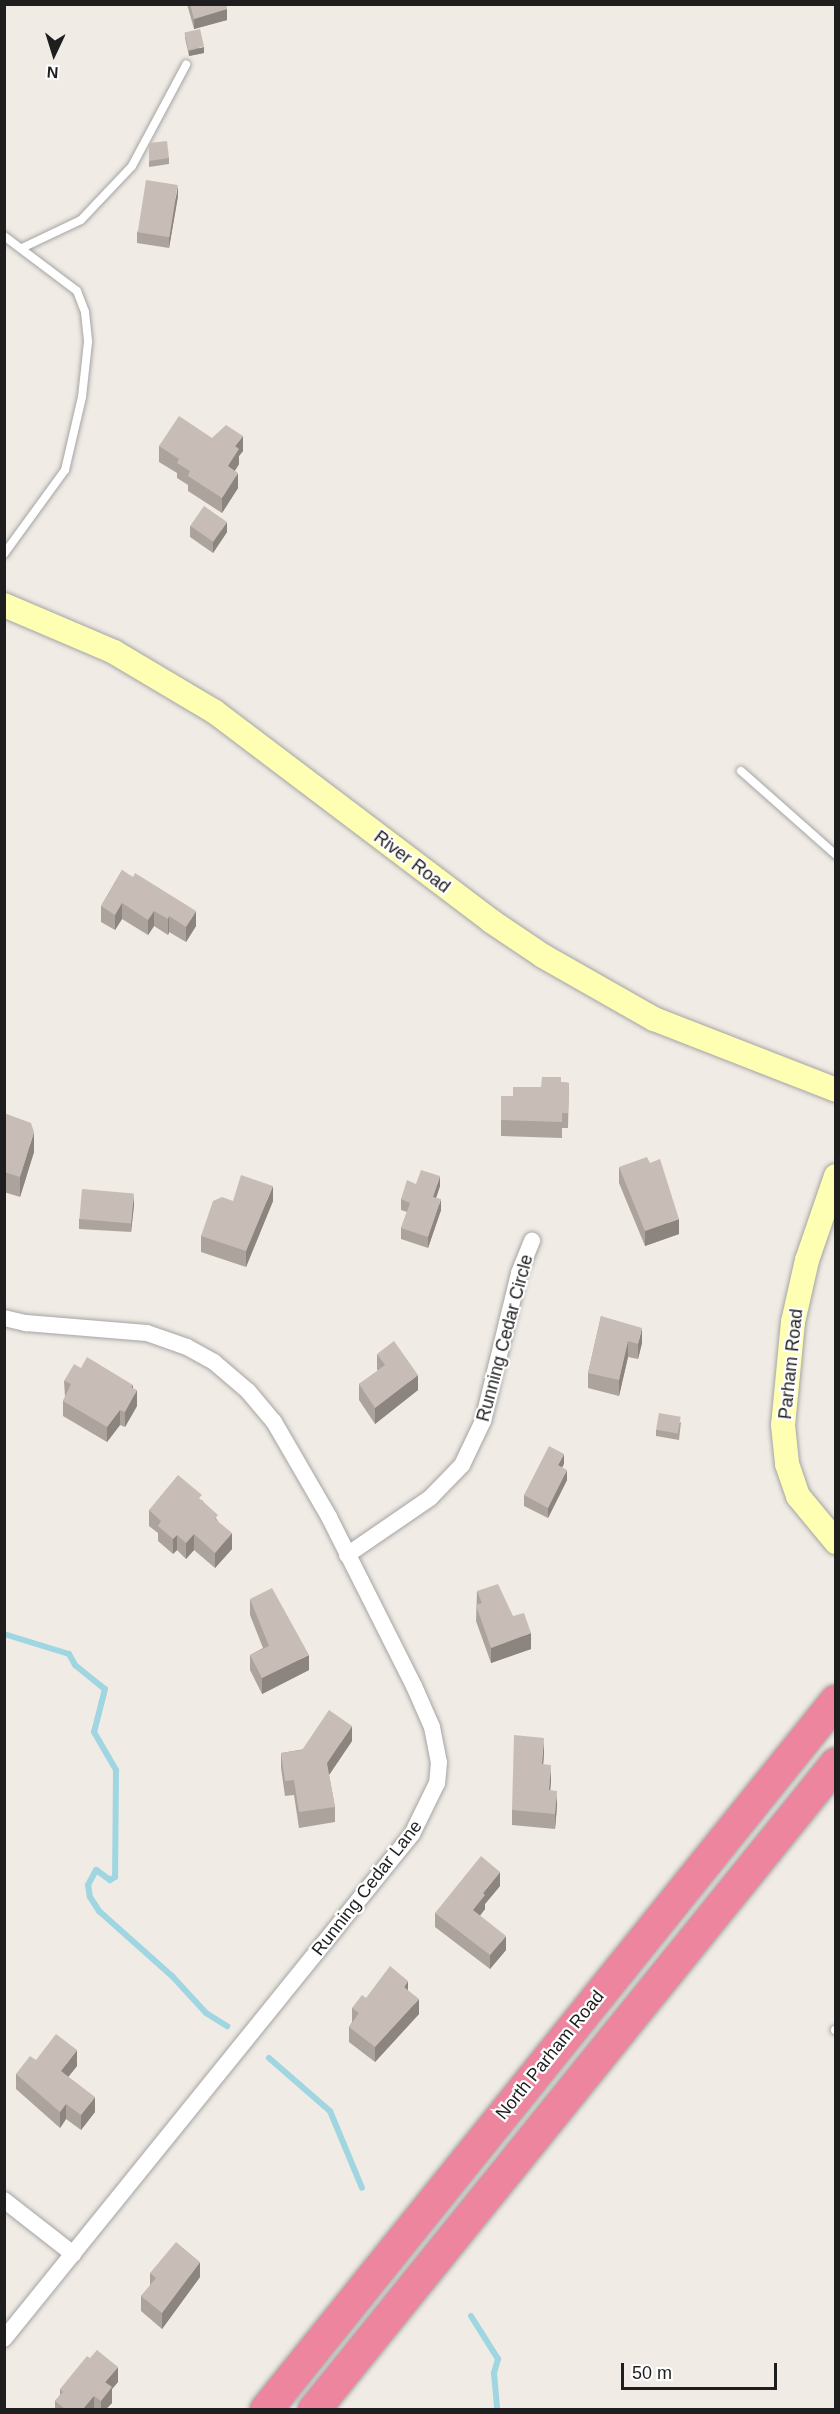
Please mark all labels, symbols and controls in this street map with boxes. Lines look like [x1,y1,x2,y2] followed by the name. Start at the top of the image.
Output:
[24,24,84,84] north arrow
[46,64,59,81] text: N
[370,826,454,898] street label: River Road
[472,1252,538,1424] street label: Running Cedar Circle
[774,1308,808,1420] street label: Parham Road
[307,1816,427,1960] street label: Running Cedar Lane
[491,1986,609,2124] street label: North Parham Road
[624,2351,780,2389] scale bar
[632,2363,672,2383] text: 50 m

